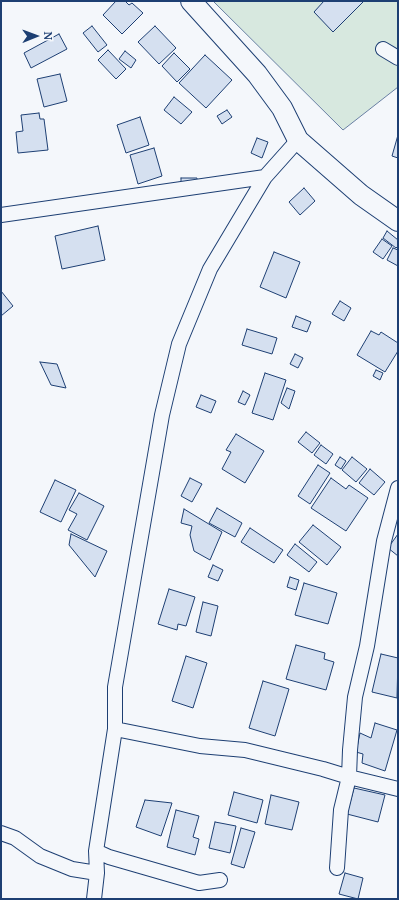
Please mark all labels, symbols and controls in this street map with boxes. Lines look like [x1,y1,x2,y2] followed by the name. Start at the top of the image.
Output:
[16,16,56,56] north arrow
[41,31,56,40] text: N

